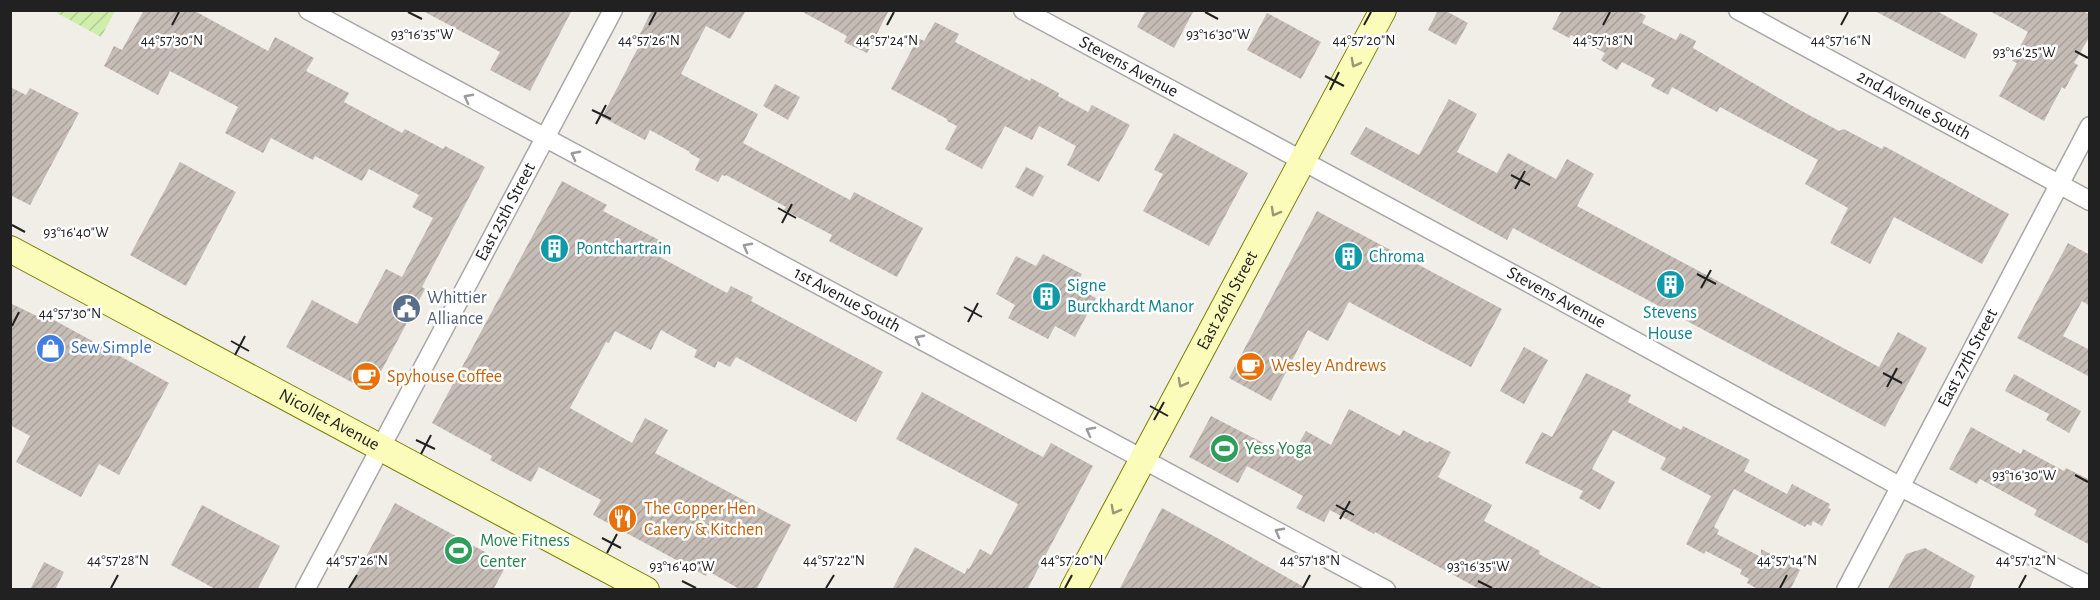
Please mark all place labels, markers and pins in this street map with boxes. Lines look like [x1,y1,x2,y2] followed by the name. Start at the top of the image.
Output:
[539,233,571,265] building icon: Pontchartrain
[576,240,672,258] place label: Pontchartrain
[1332,241,1364,273] building icon: Chroma
[1369,248,1425,266] place label: Chroma
[1654,268,1686,300] building icon: Stevens House
[1067,277,1194,316] place label: Signe Burckhardt Manor
[1030,280,1062,312] building icon: Signe Burckhardt Manor
[427,289,487,328] place label: Whittier Alliance
[390,292,422,324] public building icon: Whittier Alliance
[1643,304,1697,343] place label: Stevens House
[34,332,66,364] shop icon: Sew Simple
[71,339,152,357] place label: Sew Simple
[1234,350,1266,382] cafe icon: Wesley Andrews
[1271,357,1386,375] place label: Wesley Andrews
[350,361,382,393] cafe icon: Spyhouse Coffee
[387,368,502,386] place label: Spyhouse Coffee
[1208,433,1240,465] sports icon: Yess Yoga
[1245,440,1312,458] place label: Yess Yoga
[644,500,764,539] place label: The Copper Hen Cakery & Kitchen
[607,503,639,535] restaurant icon: The Copper Hen Cakery & Kitchen
[480,532,570,571] place label: Move Fitness Center
[443,535,475,567] sports icon: Move Fitness Center

